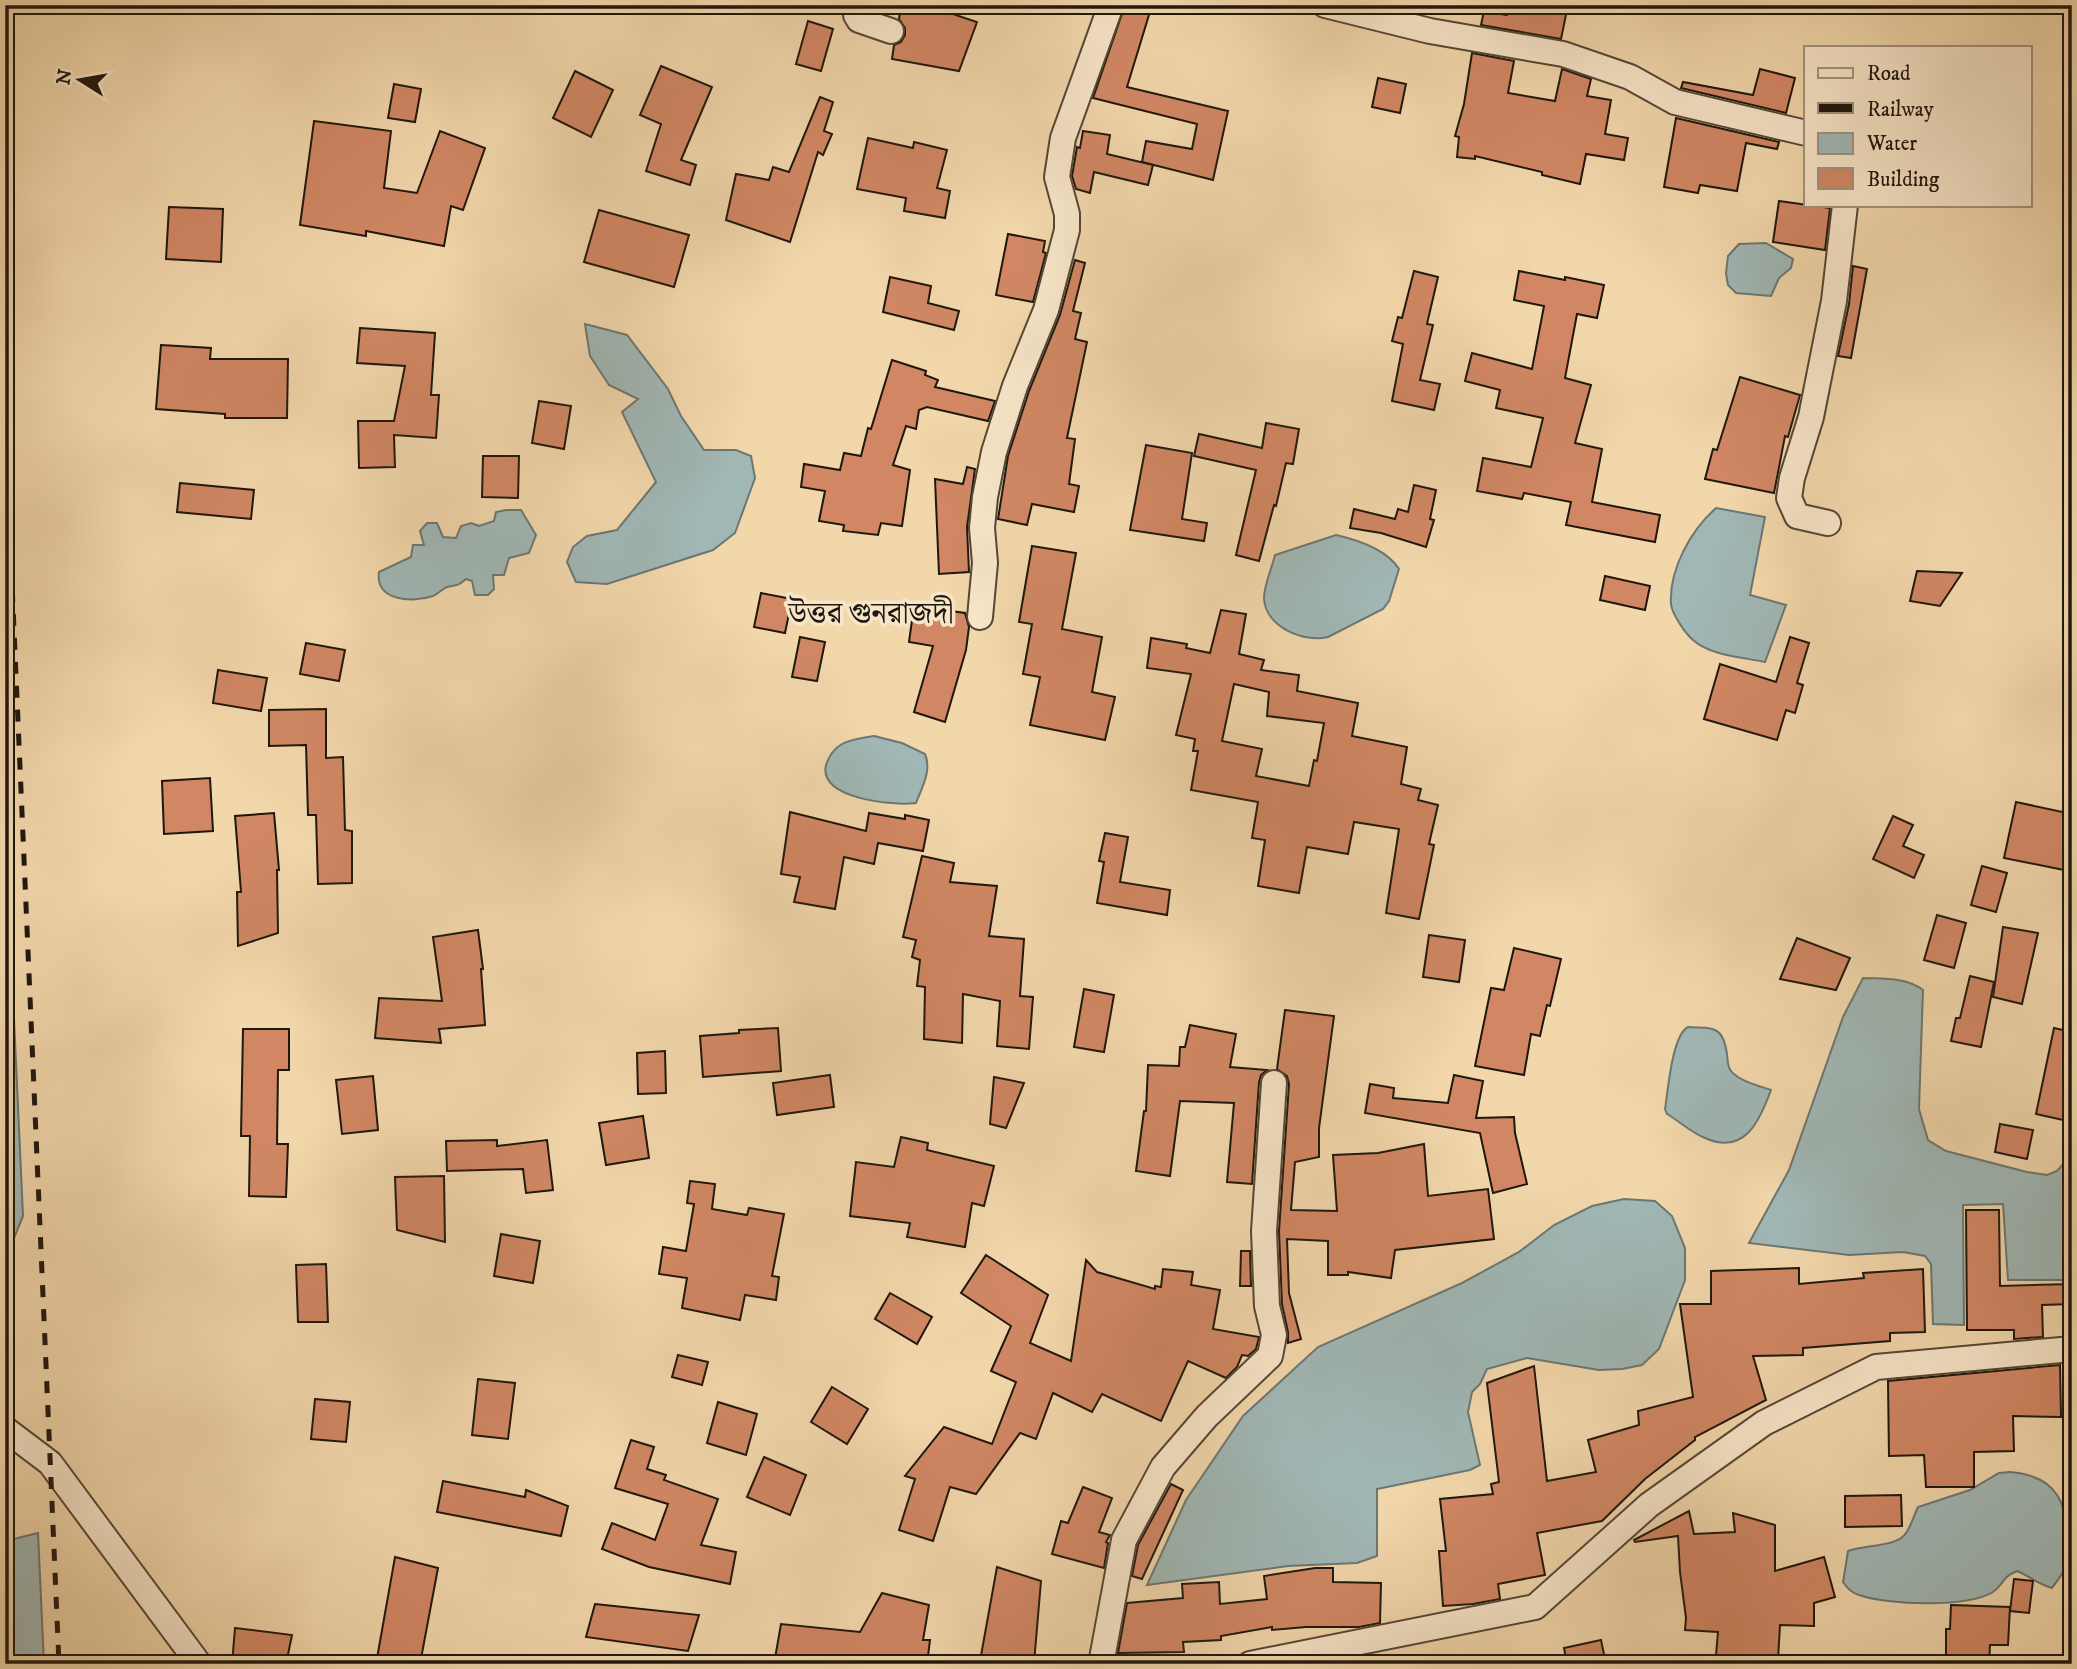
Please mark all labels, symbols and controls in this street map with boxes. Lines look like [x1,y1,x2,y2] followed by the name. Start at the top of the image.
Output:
[46,46,116,116] north arrow
[1804,46,2032,206] legend
[1867,61,1911,87] text: Road
[52,67,78,87] text: N
[1867,97,1935,123] text: Railway
[1866,131,1917,157] text: Water
[1867,167,1940,193] text: Building
[787,595,954,633] district label: উত্তর গুনরাজদী

